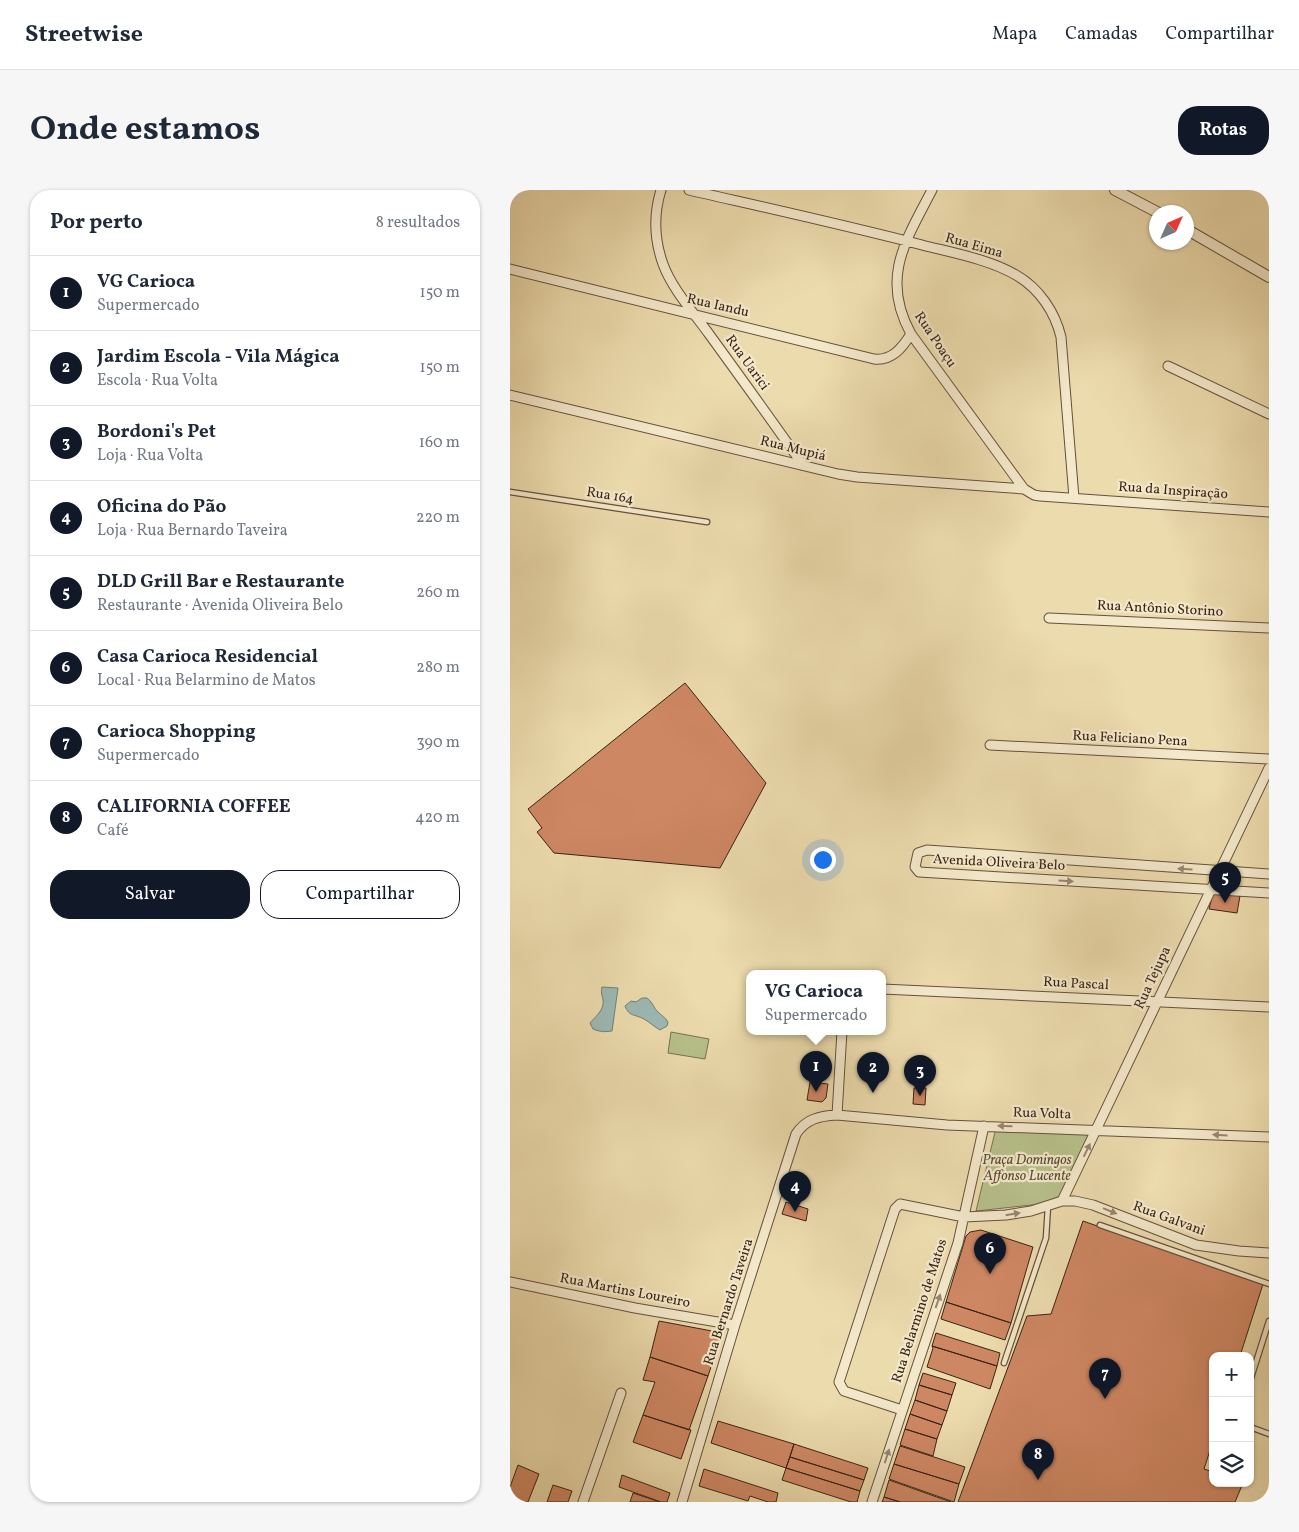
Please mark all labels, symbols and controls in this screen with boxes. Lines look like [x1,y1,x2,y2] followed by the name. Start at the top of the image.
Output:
[25,18,143,52] text: Streetwise
[992,22,1037,47] text: Mapa
[1065,22,1138,47] text: Camadas
[1166,22,1274,47] text: Compartilhar
[30,106,260,154] text: Onde estamos
[1178,106,1269,155] button: Rotas
[1149,205,1194,250] north arrow
[50,208,143,237] text: Por perto
[376,212,460,234] text: 8 resultados
[943,229,1005,263] street label: Rua Eima
[97,269,195,295] text: VG Carioca
[63,282,69,304] text: 1
[419,282,460,304] text: 150 m
[685,290,751,322] street label: Rua Iandu
[97,295,199,317] text: Supermercado
[909,308,961,372] street label: Rua Poaçu
[720,331,774,395] street label: Rua Uarici
[97,344,340,370] text: Jardim Escola - Vila Mágica
[62,357,70,379] text: 2
[419,357,460,379] text: 150 m
[97,370,218,392] text: Escola · Rua Volta
[97,419,216,445] text: Bordoni's Pet
[62,432,70,454] text: 3
[419,432,460,454] text: 160 m
[758,432,828,466] street label: Rua Mupiá
[97,445,203,467] text: Loja · Rua Volta
[1117,478,1229,504] street label: Rua da Inspiração
[585,483,635,509] street label: Rua 164
[97,494,226,520] text: Oficina do Pão
[61,507,71,529] text: 4
[416,507,460,529] text: 220 m
[97,520,288,542] text: Loja · Rua Bernardo Taveira
[97,569,344,595] text: DLD Grill Bar e Restaurante
[62,582,70,604] text: 5
[416,582,460,604] text: 260 m
[97,595,343,617] text: Restaurante · Avenida Oliveira Belo
[1096,596,1224,622] street label: Rua Antônio Storino
[97,644,318,670] text: Casa Carioca Residencial
[62,657,70,679] text: 6
[416,657,460,679] text: 280 m
[97,670,316,692] text: Local · Rua Belarmino de Matos
[97,719,256,745] text: Carioca Shopping
[1072,726,1188,752] street label: Rua Feliciano Pena
[62,732,70,754] text: 7
[417,732,460,754] text: 390 m
[97,745,199,767] text: Supermercado
[97,794,291,820] text: CALIFORNIA COFFEE
[62,807,70,829] text: 8
[415,807,460,829] text: 420 m
[97,820,128,842] text: Café
[810,847,836,873] your location
[932,850,1066,876] street label: Avenida Oliveira Belo
[1209,862,1241,903] pin: 5
[1177,865,1193,873] one-way arrow
[50,870,250,919] button: Salvar
[260,870,460,919] button: Compartilhar
[1058,877,1074,885] one-way arrow
[1130,943,1176,1013] street label: Rua Tejupa
[746,970,886,1035] popup
[1043,973,1109,995] street label: Rua Pascal
[765,979,863,1005] text: VG Carioca
[765,1005,867,1027] text: Supermercado
[800,1051,832,1092] pin: 1
[857,1052,889,1093] pin: 2
[904,1055,936,1096] pin: 3
[1012,1103,1072,1125] street label: Rua Volta
[997,1122,1013,1130] one-way arrow
[1212,1131,1228,1139] one-way arrow
[1083,1142,1092,1157] one-way arrow
[982,1151,1072,1186] park label: Praça Domingos Affonso Lucente
[779,1171,811,1212] pin: 4
[1130,1197,1208,1241] street label: Rua Galvani
[1102,1208,1117,1216] one-way arrow
[1005,1210,1021,1218] one-way arrow
[974,1233,1006,1274] pin: 6
[700,1236,758,1368] street label: Rua Bernardo Taveira
[888,1237,952,1385] street label: Rua Belarmino de Matos
[558,1269,692,1313] street label: Rua Martins Loureiro
[935,1294,943,1309] one-way arrow
[1209,1352,1254,1487] map controls
[1209,1352,1254,1397] button: +
[1089,1358,1121,1399] pin: 7
[1209,1397,1254,1442] button: −
[1022,1439,1054,1480] pin: 8
[1209,1442,1254,1487] button: layers
[884,1448,891,1463] one-way arrow

